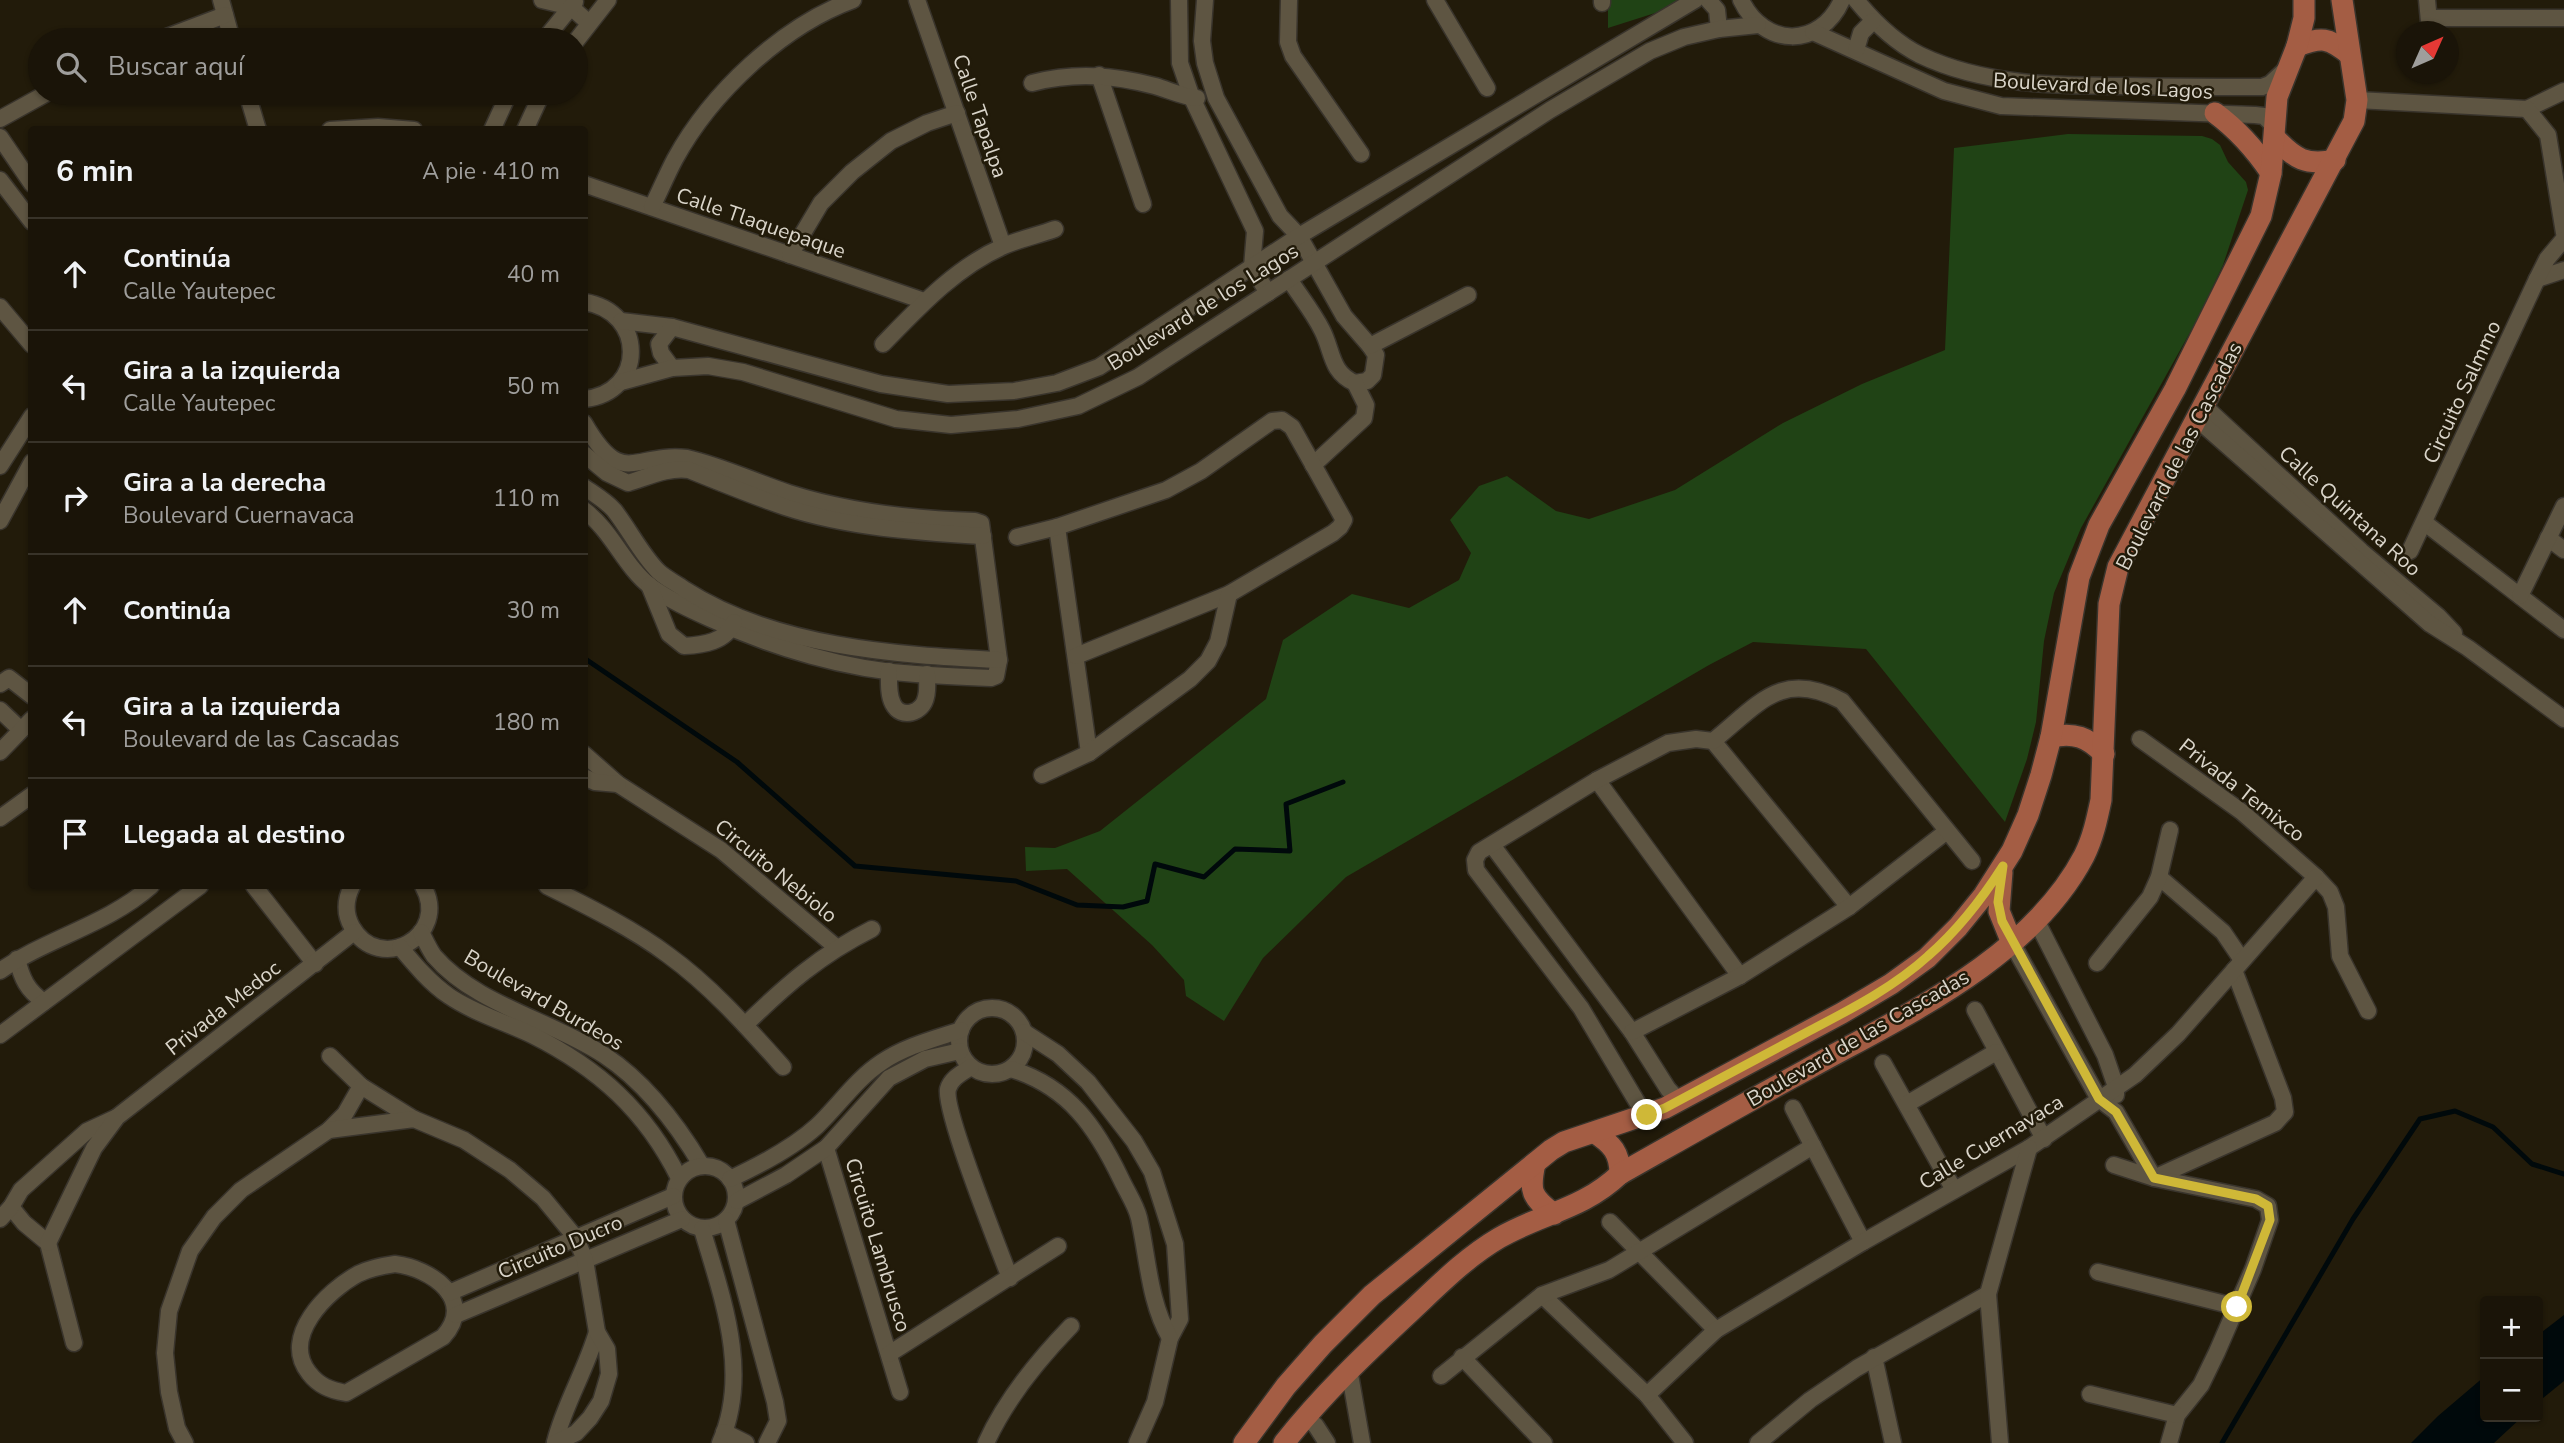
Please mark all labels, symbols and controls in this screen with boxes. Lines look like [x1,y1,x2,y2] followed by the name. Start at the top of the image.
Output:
[2396,21,2459,84] north arrow
[28,28,588,105] search box
[52,48,90,86] icon: search
[108,49,244,84] text: Buscar aquí
[946,50,1014,182] street label: Calle Tapalpa
[1992,66,2214,106] street label: Boulevard de los Lagos
[56,151,134,192] text: 6 min
[422,156,560,187] text: A pie · 410 m
[672,181,850,265] street label: Calle Tlaquepaque
[1102,237,1304,377] street label: Boulevard de los Lagos
[123,241,231,276] text: Continúa
[56,255,94,293] icon: ahead
[507,259,560,290] text: 40 m
[123,276,275,307] text: Calle Yautepec
[2417,316,2507,468] street label: Circuito Salmmo
[2109,337,2249,575] street label: Boulevard de las Cascadas
[123,353,341,388] text: Gira a la izquierda
[56,367,94,405] icon: left
[507,371,560,402] text: 50 m
[123,388,275,419] text: Calle Yautepec
[2273,440,2427,582] street label: Calle Quintana Roo
[123,465,326,500] text: Gira a la derecha
[56,479,94,517] icon: right
[493,483,560,514] text: 110 m
[123,500,355,531] text: Boulevard Cuernavaca
[56,591,94,629] icon: ahead
[123,593,231,628] text: Continúa
[507,595,560,626] text: 30 m
[123,689,341,724] text: Gira a la izquierda
[56,703,94,741] icon: left
[493,707,560,738] text: 180 m
[123,724,400,755] text: Boulevard de las Cascadas
[2173,732,2311,848] street label: Privada Temixco
[709,813,843,929] street label: Circuito Nebiolo
[56,815,94,853] icon: arrive
[123,817,345,852] text: Llegada al destino
[459,943,629,1057] street label: Boulevard Burdeos
[160,954,287,1062] street label: Privada Medoc
[1742,963,1974,1113] street label: Boulevard de las Cascadas
[1914,1088,2068,1196] street label: Calle Cuernavaca
[1631,1099,1662,1130] route end
[838,1155,918,1335] street label: Circuito Lambrusco
[493,1208,627,1286] street label: Circuito Ducro
[2221,1291,2252,1322] route start
[2480,1296,2543,1422] map controls
[2480,1296,2543,1359] button: +
[2480,1359,2543,1422] button: −

